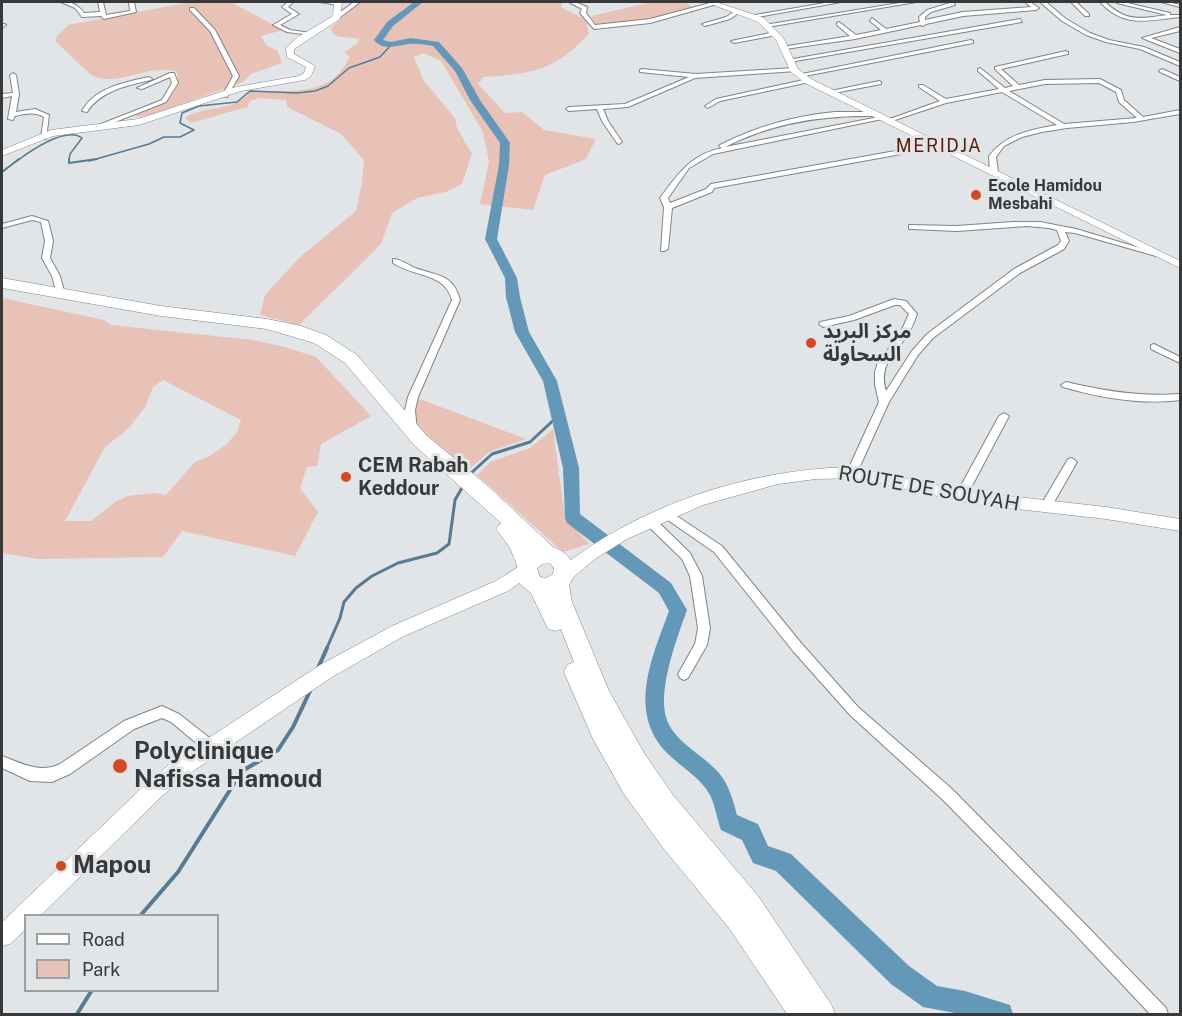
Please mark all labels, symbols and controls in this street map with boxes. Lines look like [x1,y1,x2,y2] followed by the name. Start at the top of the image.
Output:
[896,135,982,157] district label: MERIDJA
[988,176,1102,214] place label: Ecole Hamidou Mesbahi
[969,188,983,202] marker: Ecole Hamidou Mesbahi
[823,320,912,367] place label: مركز البريد السحاولة
[804,336,818,350] marker: مركز البريد السحاولة
[358,454,468,501] place label: CEM Rabah Keddour
[836,461,1022,517] street label: ROUTE DE SOUYAH
[339,470,353,484] marker: CEM Rabah Keddour
[134,738,322,794] place label: Polyclinique Nafissa Hamoud
[111,757,129,775] marker: Polyclinique Nafissa Hamoud
[73,852,151,880] place label: Mapou
[54,859,68,873] marker: Mapou
[24,914,219,992] legend
[82,929,125,950] text: Road
[82,959,120,980] text: Park

